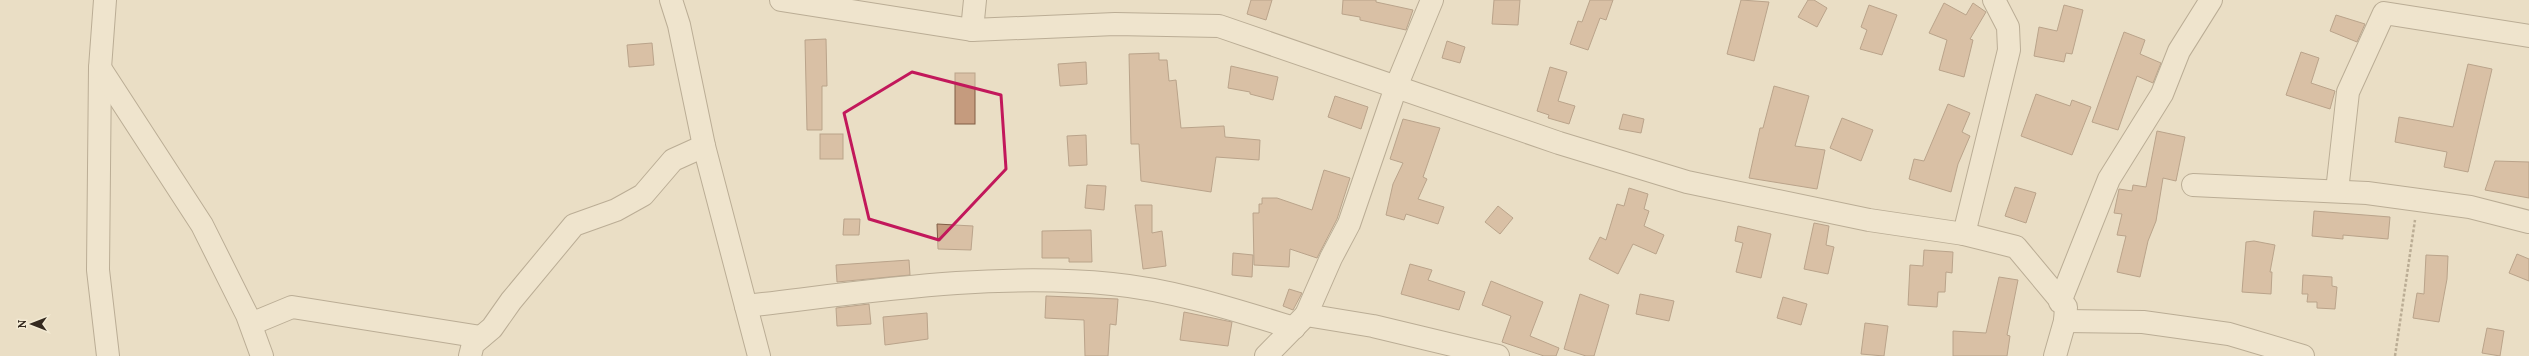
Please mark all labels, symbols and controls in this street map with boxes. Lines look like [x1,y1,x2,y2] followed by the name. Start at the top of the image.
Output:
[12,304,52,344] north arrow
[15,319,29,328] text: N

